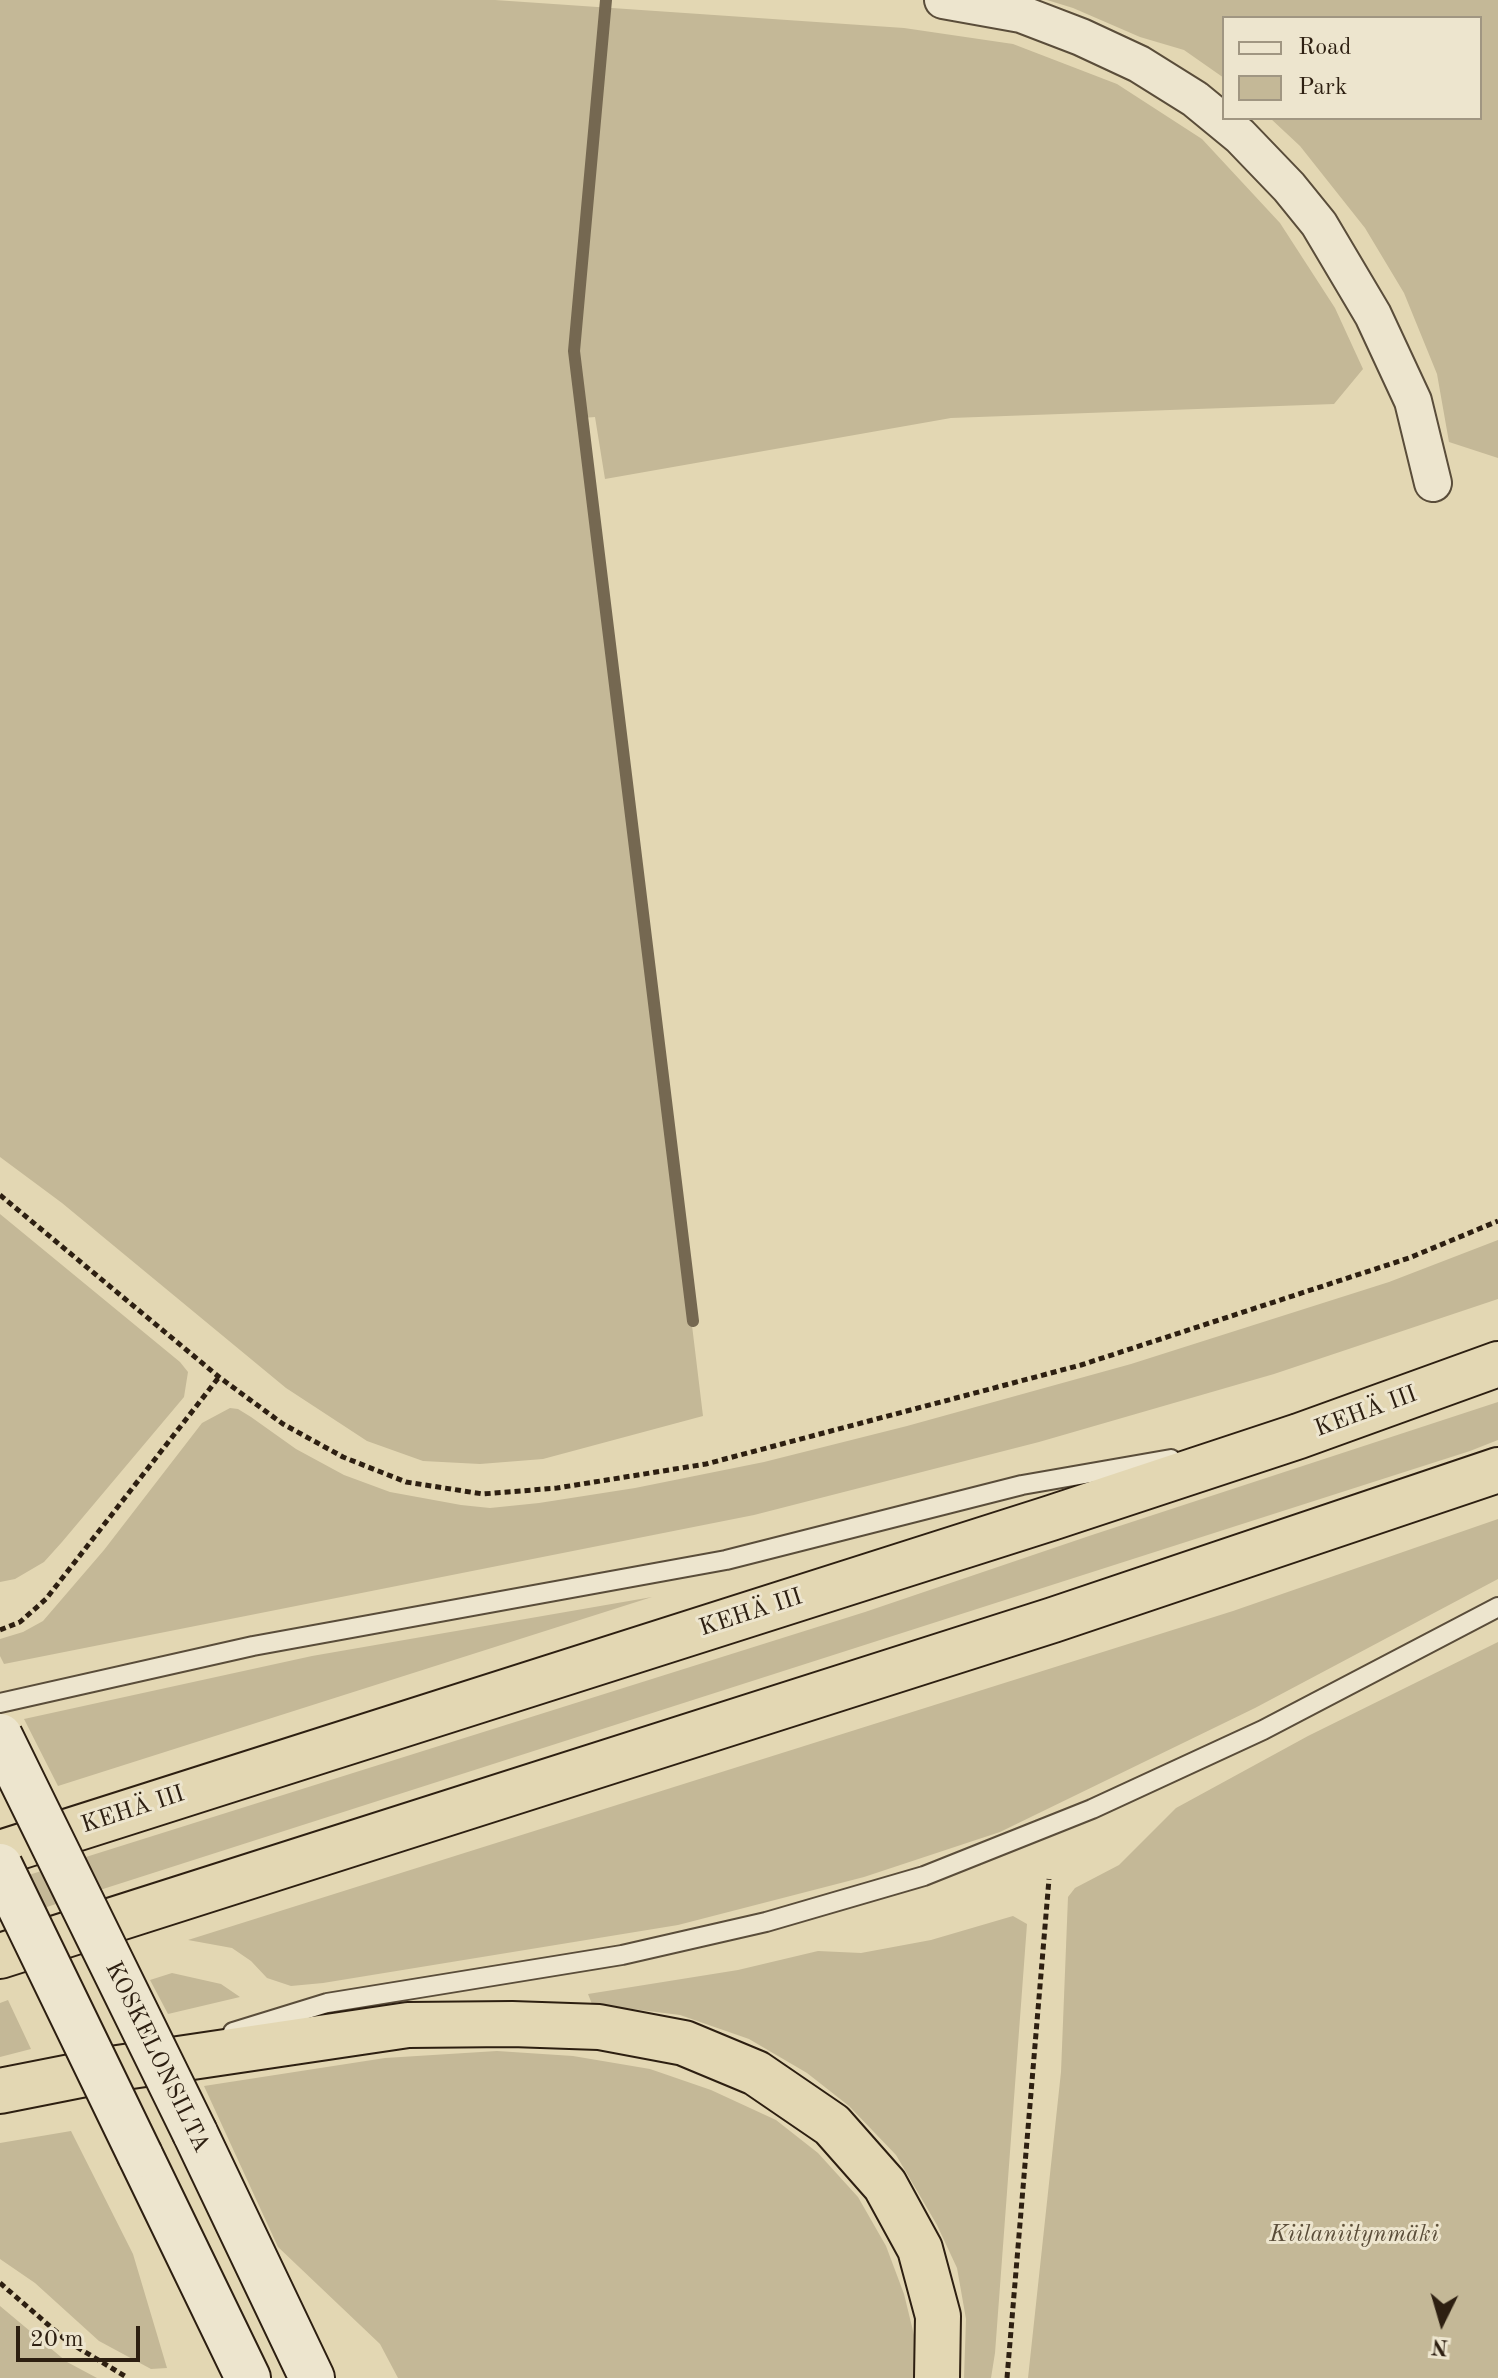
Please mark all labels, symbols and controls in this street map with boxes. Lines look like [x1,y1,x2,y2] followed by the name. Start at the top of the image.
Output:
[1222,16,1482,120] legend
[1298,36,1351,60] text: Road
[1298,76,1347,100] text: Park
[1311,1380,1421,1444] street label: KEHÄ III
[696,1583,806,1643] street label: KEHÄ III
[78,1780,188,1840] street label: KEHÄ III
[98,1957,216,2157] street label: KOSKELONSILTA
[1269,2221,1439,2249] park label: Kiilaniitynmäki
[1402,2282,1482,2362] north arrow
[20,2310,144,2360] scale bar
[30,2328,84,2352] text: 20 m
[1431,2334,1449,2358] text: N

